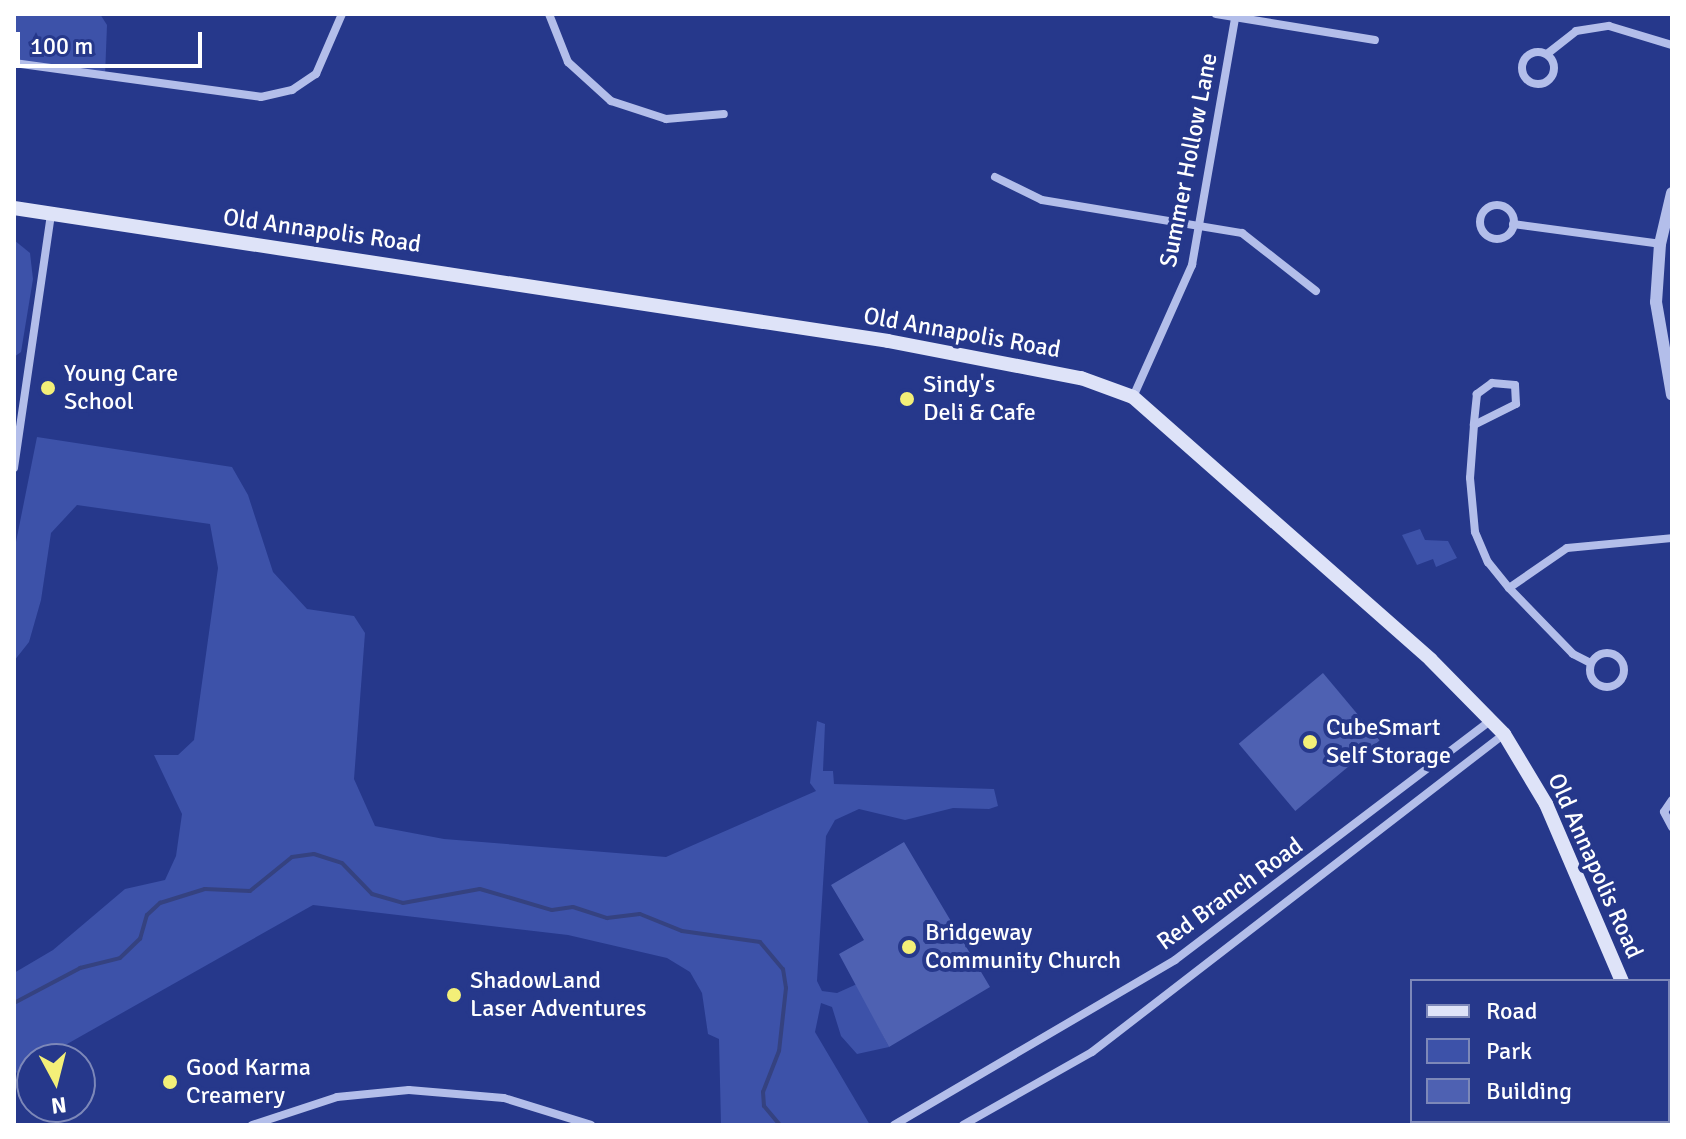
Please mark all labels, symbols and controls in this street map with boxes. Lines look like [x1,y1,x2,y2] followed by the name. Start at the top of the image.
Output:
[20,16,206,66] scale bar
[30,31,93,61] text: 100 m
[1154,50,1224,270] street label: Summer Hollow Lane
[221,203,423,259] street label: Old Annapolis Road
[861,301,1063,365] street label: Old Annapolis Road
[64,360,178,416] place label: Young Care School
[923,371,1036,427] place label: Sindy's Deli & Cafe
[39,379,57,397] marker: Young Care School
[898,390,916,408] marker: Sindy's Deli & Cafe
[1326,714,1451,770] place label: CubeSmart Self Storage
[1301,733,1319,751] marker: CubeSmart Self Storage
[1541,769,1649,963] street label: Old Annapolis Road
[1151,831,1309,957] street label: Red Branch Road
[925,919,1121,975] place label: Bridgeway Community Church
[900,938,918,956] marker: Bridgeway Community Church
[470,967,646,1023] place label: ShadowLand Laser Adventures
[1410,979,1670,1123] legend
[445,986,463,1004] marker: ShadowLand Laser Adventures
[1486,996,1537,1026] text: Road
[1486,1036,1532,1066] text: Park
[16,1043,96,1123] north arrow
[186,1054,311,1110] place label: Good Karma Creamery
[161,1073,179,1091] marker: Good Karma Creamery
[1486,1076,1572,1106] text: Building
[49,1091,68,1120] text: N

